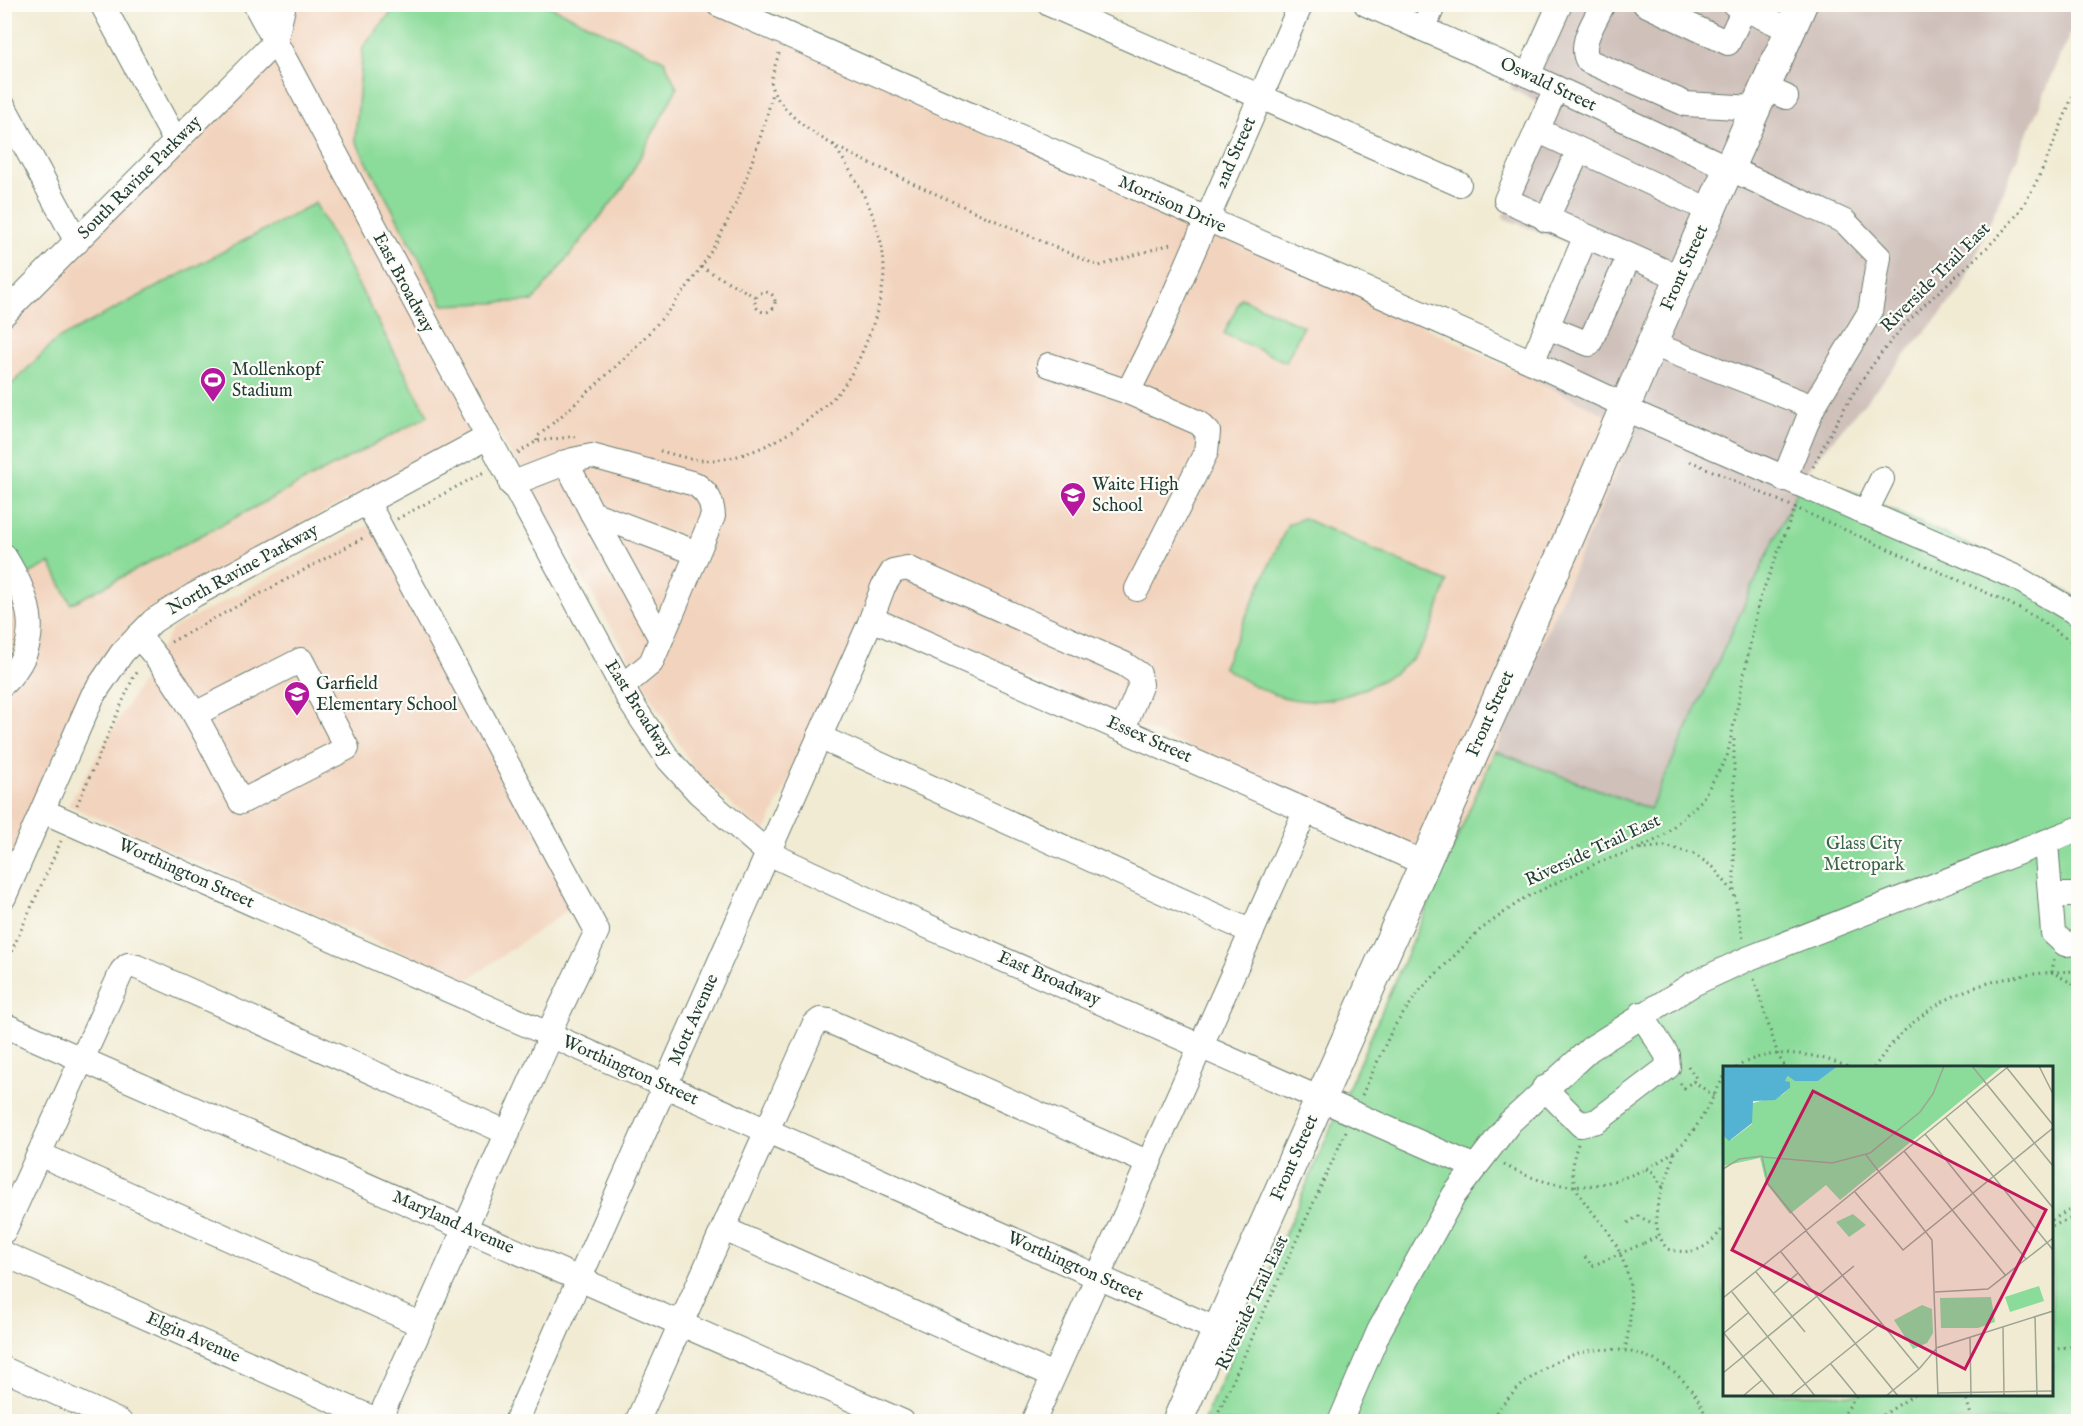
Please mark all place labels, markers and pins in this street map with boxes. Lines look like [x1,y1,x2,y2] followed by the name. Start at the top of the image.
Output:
[232,359,325,403] place label: Mollenkopf Stadium
[198,365,228,403] sports icon: Mollenkopf Stadium
[1092,474,1179,518] place label: Waite High School
[1058,480,1088,518] school or university icon: Waite High School
[316,673,457,717] place label: Garfield Elementary School
[282,679,312,717] school or university icon: Garfield Elementary School

